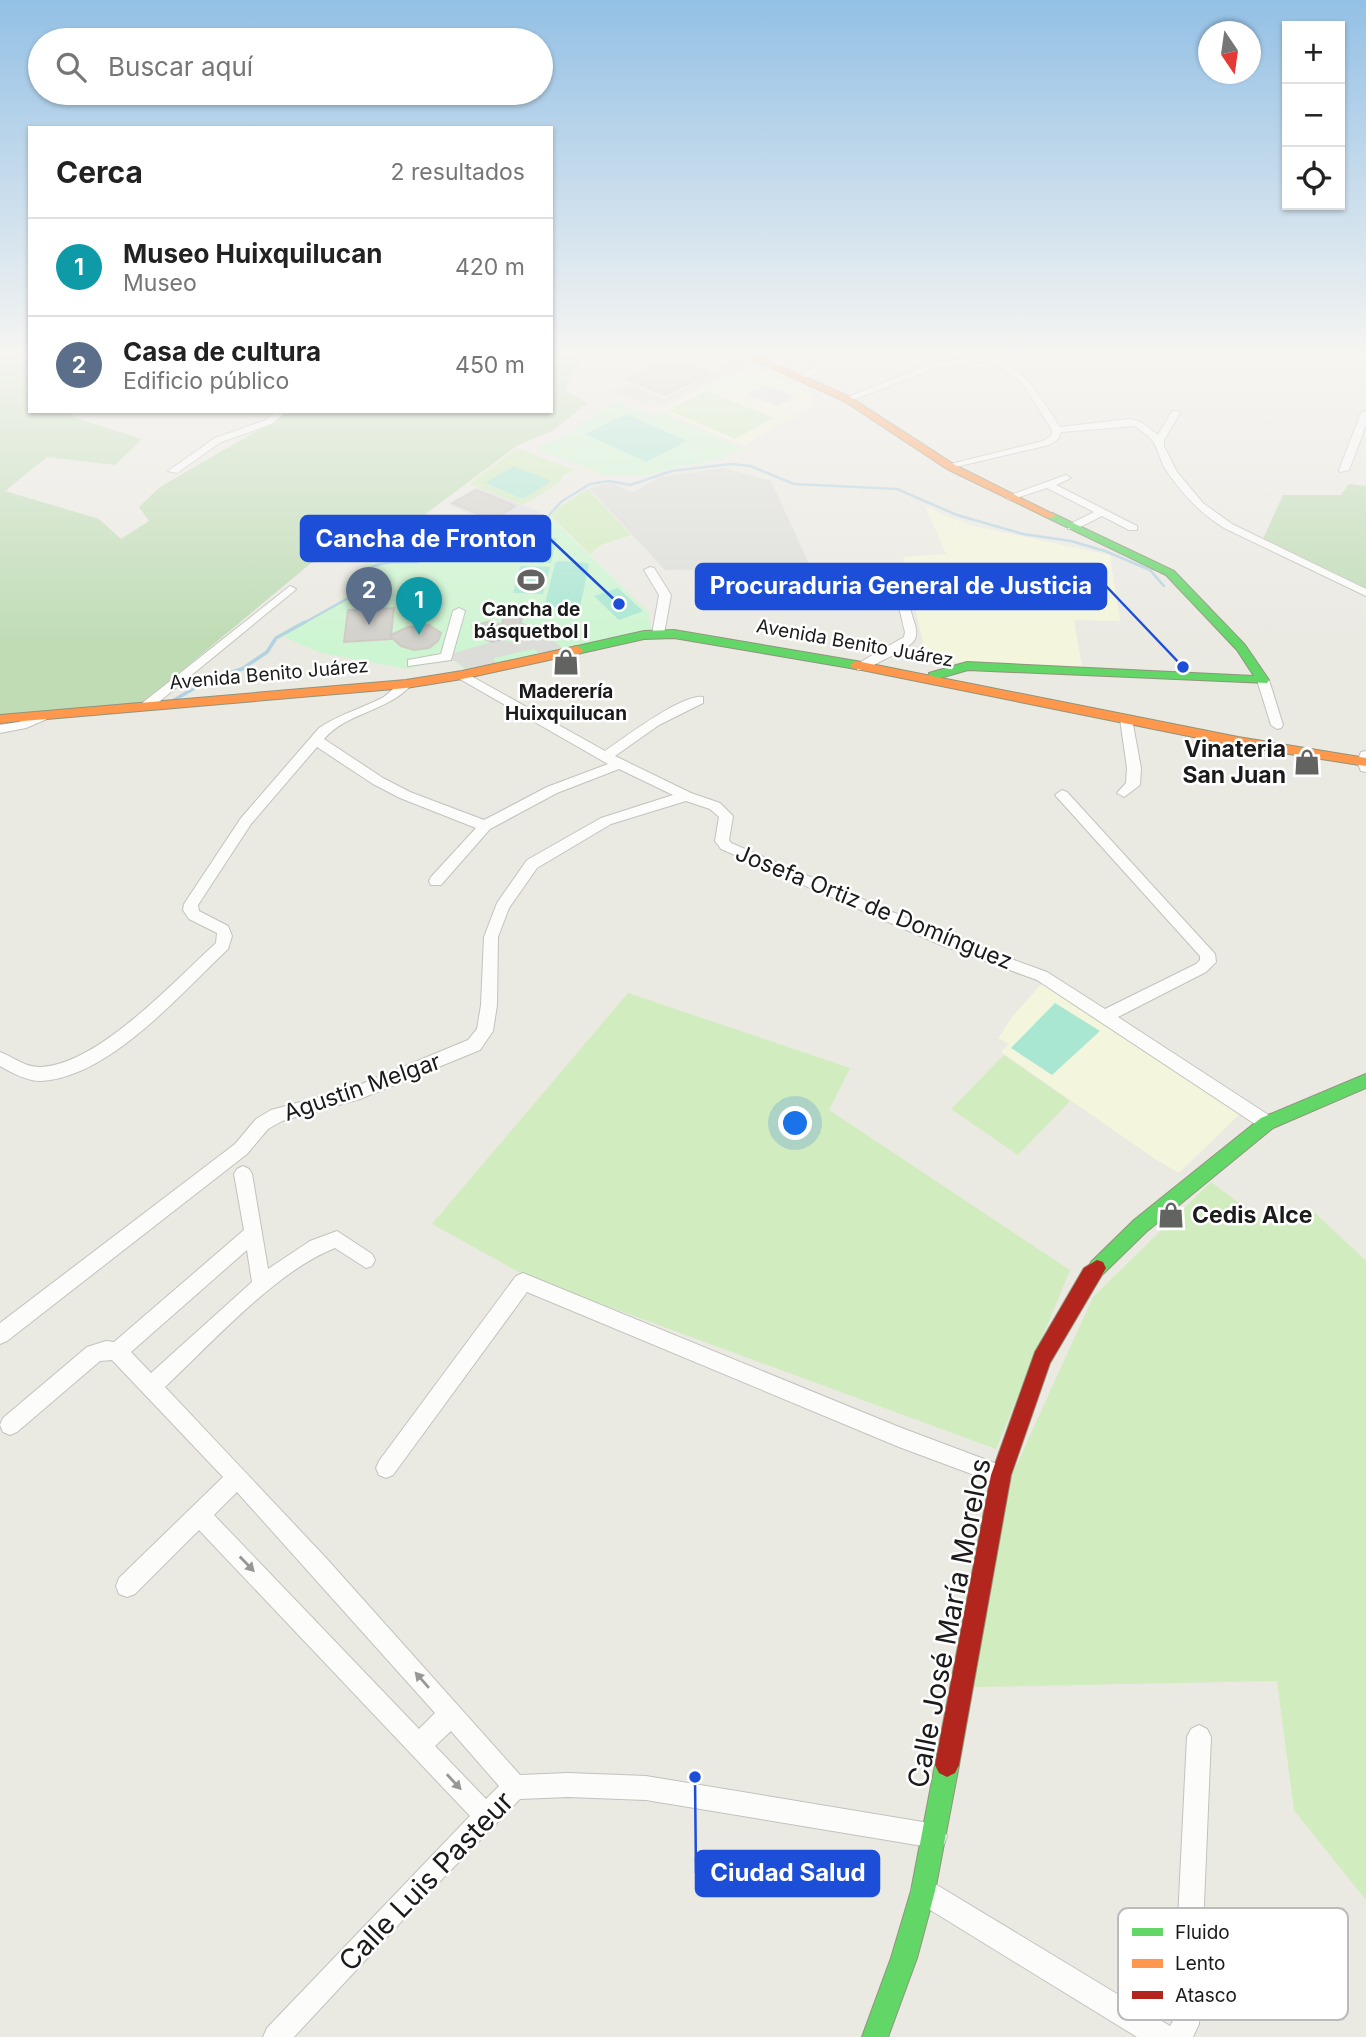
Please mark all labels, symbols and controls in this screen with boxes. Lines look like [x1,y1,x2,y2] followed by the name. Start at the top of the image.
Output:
[1198,21,1261,84] north arrow
[1282,21,1345,210] map controls
[1282,21,1345,84] button: +
[28,28,553,105] search box
[52,48,90,86] icon: search
[108,51,253,82] text: Buscar aquí
[1282,84,1345,147] button: −
[1282,147,1345,210] button: locate
[56,154,143,190] text: Cerca
[391,158,525,186] text: 2 resultados
[123,238,382,269] text: Museo Huixquilucan
[74,253,84,281] text: 1
[455,253,525,281] text: 420 m
[123,269,197,297] text: Museo
[123,336,321,367] text: Casa de cultura
[72,351,86,379] text: 2
[455,351,525,379] text: 450 m
[123,367,289,395] text: Edificio público
[301,516,550,561] callout: Cancha de Fronton
[315,524,537,553] text: Cancha de Fronton
[696,564,1106,609] callout: Procuraduria General de Justicia
[516,565,546,595] sports icon: Cancha de básquetbol I
[346,567,392,625] pin: 2
[710,571,1092,600] text: Procuraduria General de Justicia
[396,577,442,635] pin: 1
[474,598,588,643] place label: Cancha de básquetbol I
[755,614,955,672] street label: Avenida Benito Juárez
[551,647,581,677] shop icon: Maderería Huixquilucan
[169,654,369,694] street label: Avenida Benito Juárez
[505,680,627,725] place label: Maderería Huixquilucan
[1182,735,1286,789] place label: Vinateria San Juan
[1292,747,1322,777] shop icon: Vinateria San Juan
[732,839,1016,975] street label: Josefa Ortiz de Domínguez
[280,1047,445,1127] street label: Agustín Melgar
[778,1106,812,1140] your location
[1156,1200,1186,1230] shop icon: Cedis Alce
[1192,1201,1312,1229] place label: Cedis Alce
[900,1455,998,1791] street label: Calle José María Morelos
[239,1556,255,1572] one-way arrow
[415,1671,430,1688] one-way arrow
[446,1773,462,1790] one-way arrow
[332,1784,520,1978] street label: Calle Luis Pasteur
[696,1851,879,1896] callout: Ciudad Salud
[710,1858,866,1887] text: Ciudad Salud
[1118,1908,1348,2020] legend
[1175,1921,1230,1944] text: Fluido
[1175,1952,1225,1975] text: Lento
[1175,1984,1237,2007] text: Atasco

